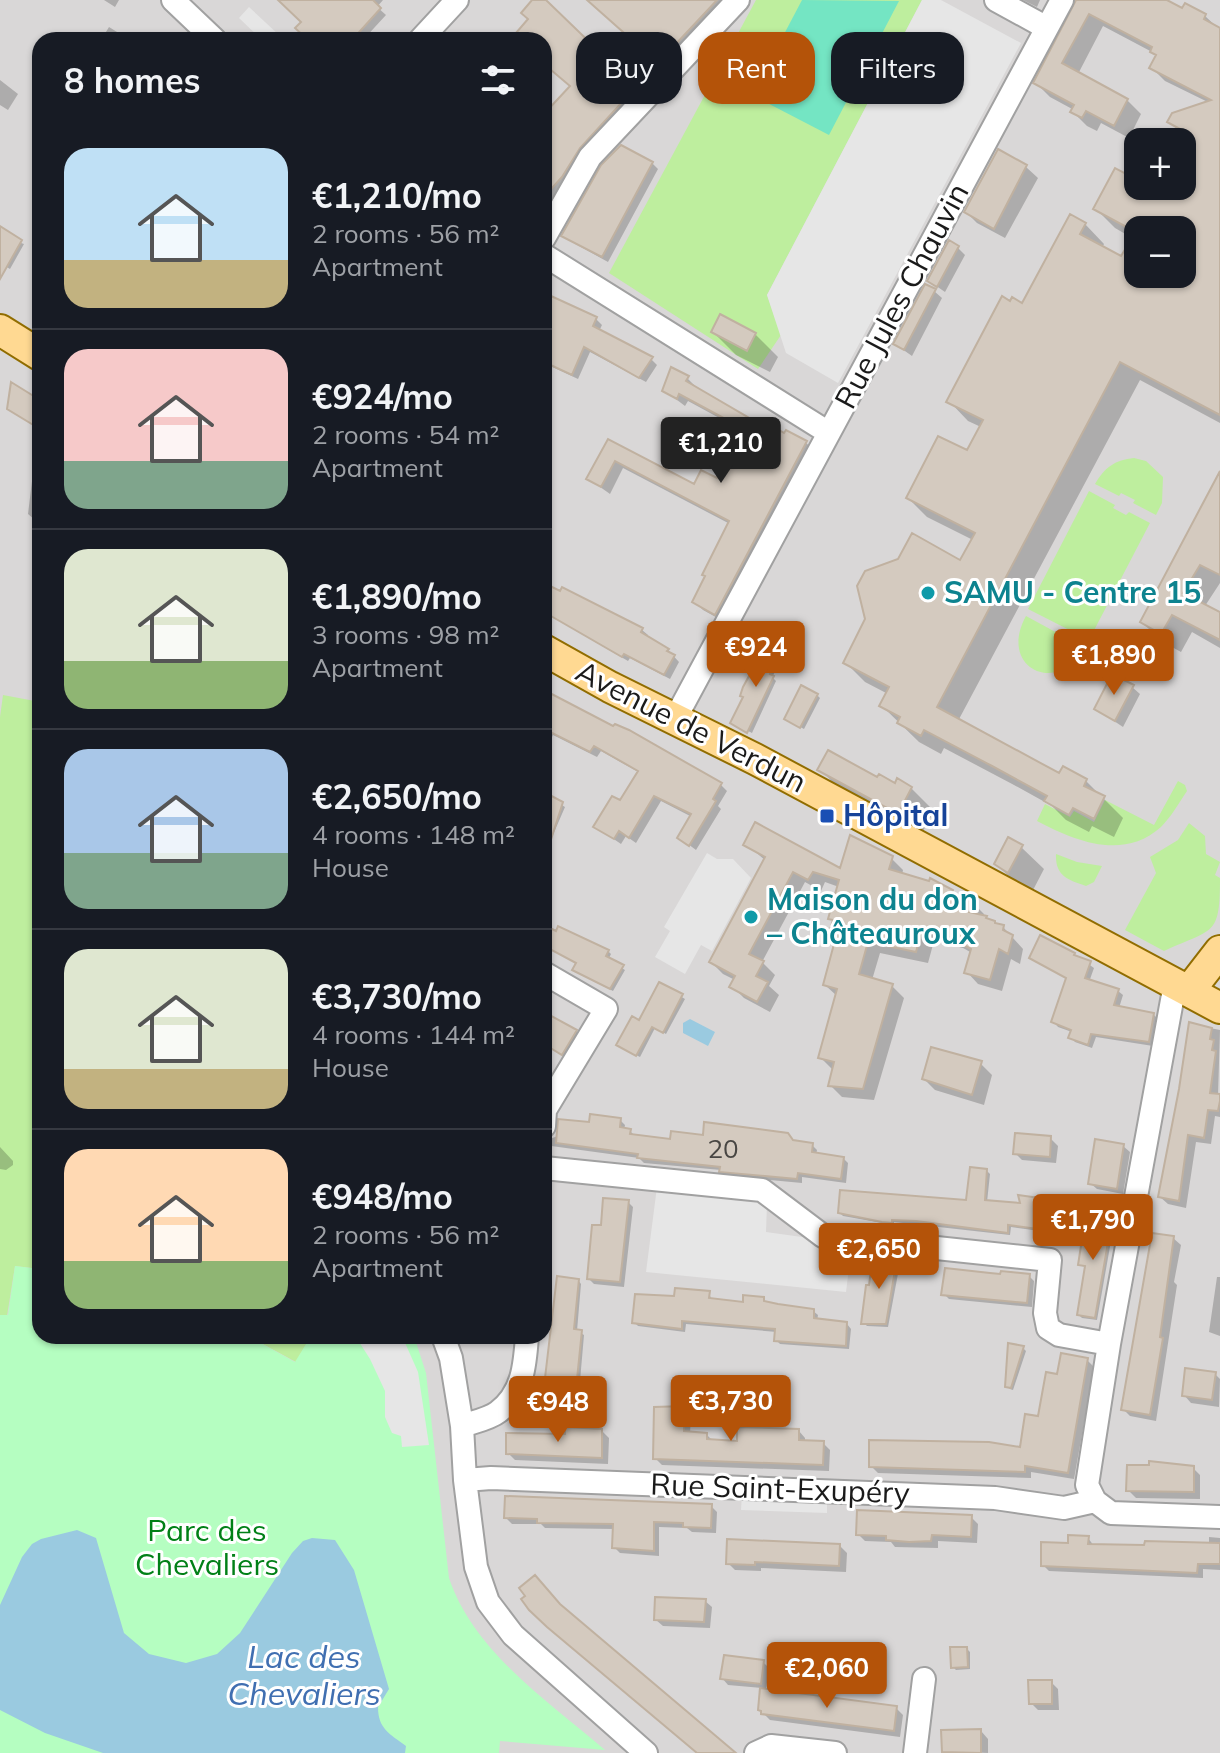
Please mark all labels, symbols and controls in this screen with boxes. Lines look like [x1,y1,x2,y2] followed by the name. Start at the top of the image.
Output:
[576,32,682,104] chip: Buy
[698,32,815,104] chip: Rent
[831,32,964,104] chip: Filters
[476,58,520,102] icon: filters
[64,59,201,102] text: 8 homes
[1124,128,1196,288] map controls
[1124,128,1196,200] button: +
[312,174,482,217] text: €1,210/mo
[826,176,976,415] street label: Rue Jules Chauvin
[128,180,224,276] icon: home
[1124,216,1196,288] button: −
[312,217,499,250] text: 2 rooms · 56 m²
[312,250,443,283] text: Apartment
[312,375,453,418] text: €924/mo
[128,381,224,477] icon: home
[656,417,786,485] pin: €1,210
[312,418,499,451] text: 2 rooms · 54 m²
[679,426,763,459] text: €1,210
[312,451,443,484] text: Apartment
[944,573,1201,611] place label: SAMU - Centre 15
[312,575,482,618] text: €1,890/mo
[128,581,224,677] icon: home
[919,584,937,602] marker: SAMU - Centre 15
[312,618,499,651] text: 3 rooms · 98 m²
[709,621,803,689] pin: €924
[1049,629,1179,697] pin: €1,890
[725,630,787,663] text: €924
[1072,638,1156,671] text: €1,890
[312,651,443,684] text: Apartment
[570,652,813,801] street label: Avenue de Verdun
[312,775,482,818] text: €2,650/mo
[128,781,224,877] icon: home
[843,796,948,834] place label: Hôpital
[818,807,836,825] marker: Hôpital
[312,818,515,851] text: 4 rooms · 148 m²
[312,851,389,884] text: House
[767,880,978,952] place label: Maison du don – Châteauroux
[742,908,760,926] marker: Maison du don – Châteauroux
[312,975,482,1018] text: €3,730/mo
[128,981,224,1077] icon: home
[312,1018,515,1051] text: 4 rooms · 144 m²
[312,1051,389,1084] text: House
[707,1132,739,1165] house number: 20
[312,1175,453,1218] text: €948/mo
[128,1181,224,1277] icon: home
[1028,1194,1158,1262] pin: €1,790
[1051,1203,1135,1236] text: €1,790
[312,1218,499,1251] text: 2 rooms · 56 m²
[814,1223,944,1291] pin: €2,650
[837,1232,921,1265] text: €2,650
[312,1251,443,1284] text: Apartment
[666,1375,796,1443] pin: €3,730
[511,1376,605,1444] pin: €948
[689,1384,773,1417] text: €3,730
[527,1385,589,1418] text: €948
[650,1464,911,1512] street label: Rue Saint-Exupéry
[135,1511,279,1583] park label: Parc des Chevaliers
[227,1636,381,1713] water label: Lac des Chevaliers
[762,1642,892,1710] pin: €2,060
[785,1651,869,1684] text: €2,060

